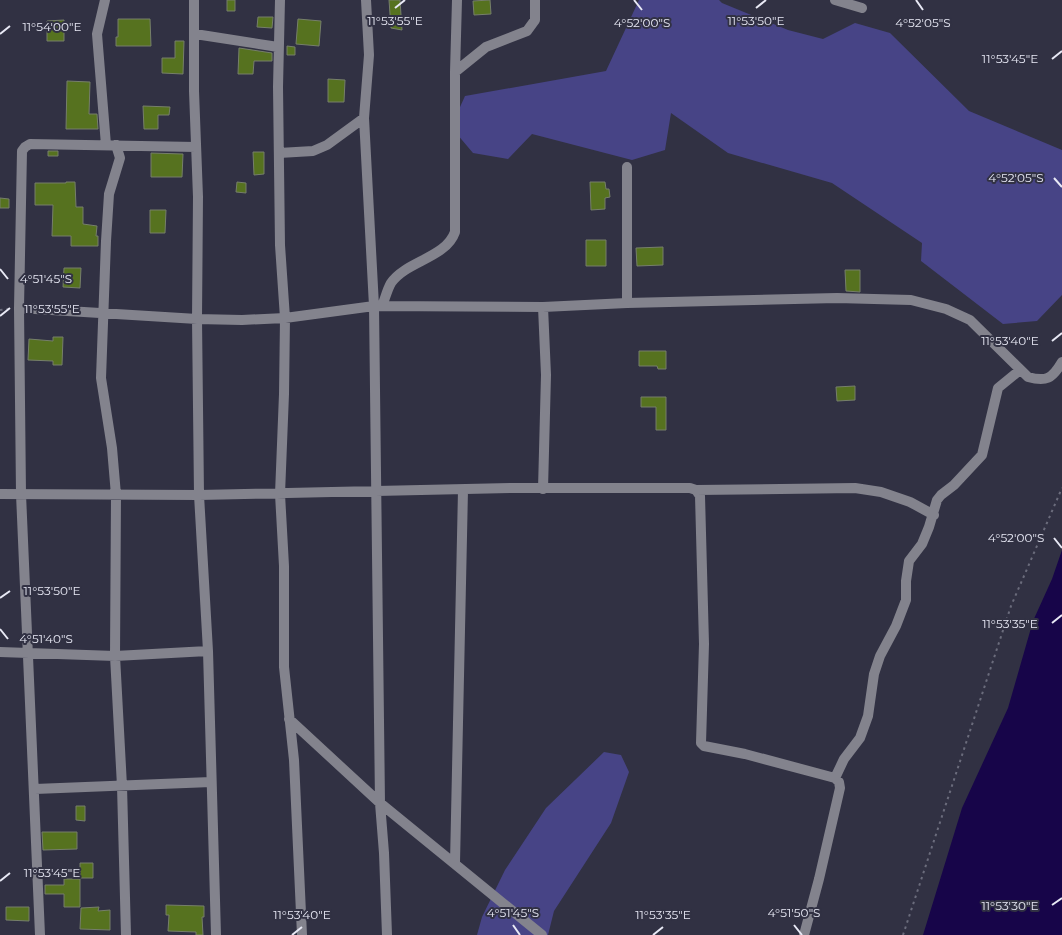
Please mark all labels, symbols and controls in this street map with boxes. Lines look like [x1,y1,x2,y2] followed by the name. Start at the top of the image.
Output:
[367,13,423,28] text: 11°53'55"E
[727,13,785,28] text: 11°53'50"E
[614,15,670,30] text: 4°52'00"S
[895,15,951,30] text: 4°52'05"S
[22,19,82,34] text: 11°54'00"E
[982,51,1038,66] text: 11°53'45"E
[988,170,1044,185] text: 4°52'05"S
[20,271,72,286] text: 4°51'45"S
[24,301,80,316] text: 11°53'55"E
[981,333,1039,348] text: 11°53'40"E
[988,530,1044,545] text: 4°52'00"S
[23,583,81,598] text: 11°53'50"E
[982,616,1038,631] text: 11°53'35"E
[19,631,73,646] text: 4°51'40"S
[24,865,80,880] text: 11°53'45"E
[981,898,1039,913] text: 11°53'30"E
[487,905,539,920] text: 4°51'45"S
[767,905,821,920] text: 4°51'50"S
[273,907,331,922] text: 11°53'40"E
[635,907,691,922] text: 11°53'35"E

